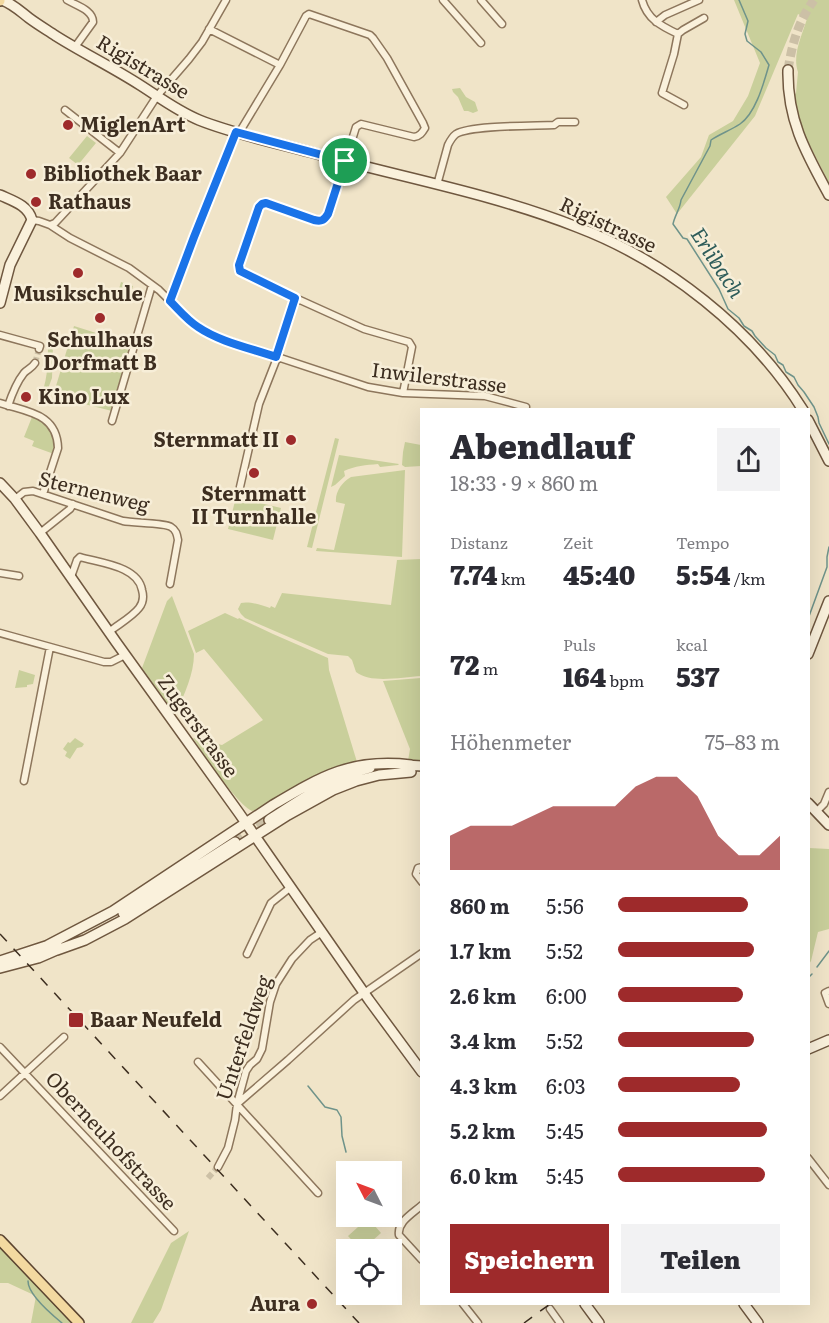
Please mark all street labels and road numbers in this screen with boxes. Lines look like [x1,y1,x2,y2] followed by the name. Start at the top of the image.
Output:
[92,26,196,105] street label: Rigistrasse
[555,188,662,259] street label: Rigistrasse
[370,353,508,399] street label: Inwilerstrasse
[36,462,154,519] street label: Sternenweg
[152,667,247,783] street label: Zugerstrasse
[207,970,278,1104] street label: Unterfeldweg
[40,1063,185,1216] street label: Oberneuhofstrasse

